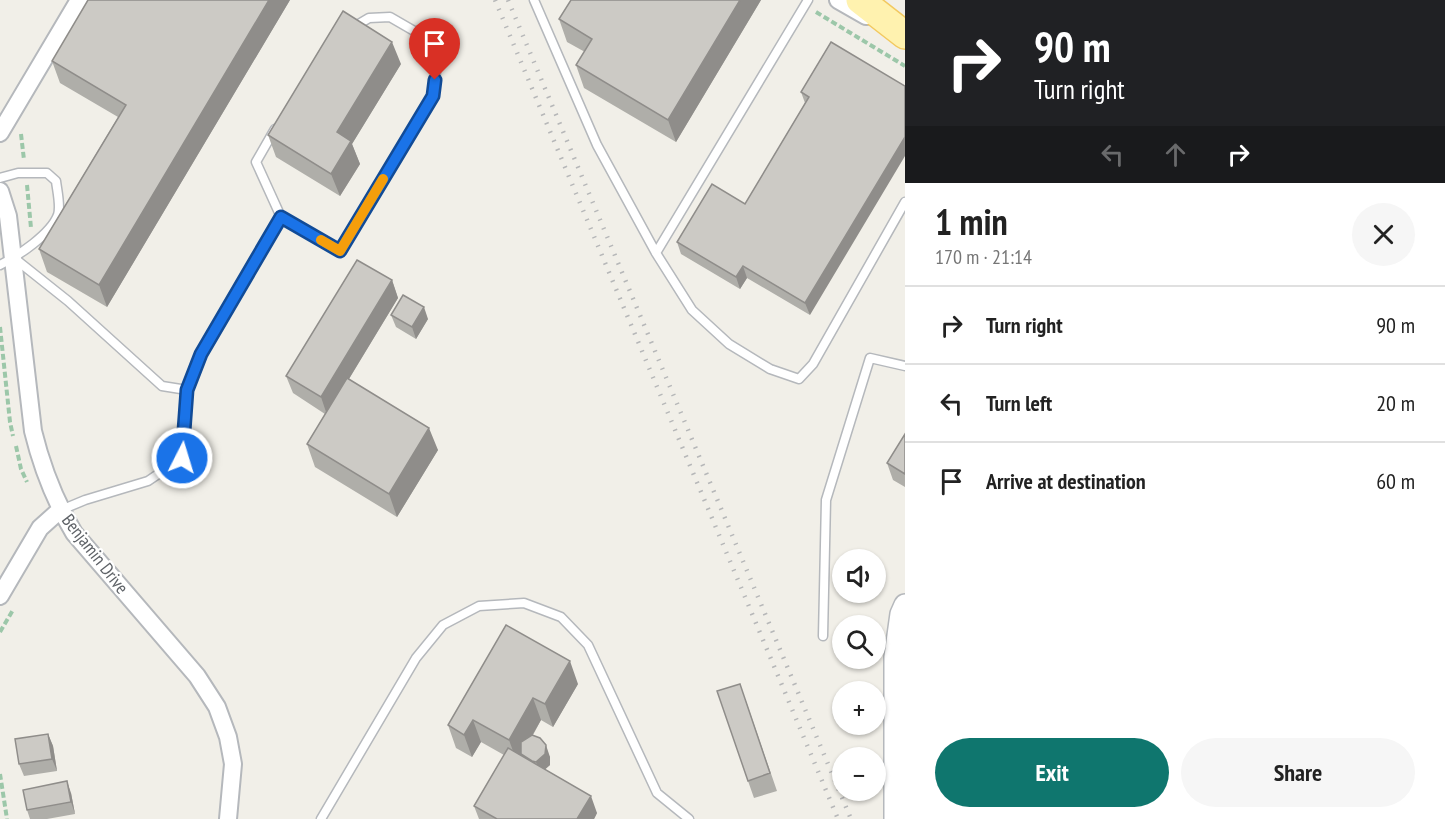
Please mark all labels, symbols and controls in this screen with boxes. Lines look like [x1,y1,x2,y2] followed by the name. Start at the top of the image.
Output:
[409,18,460,80] pin
[1034,19,1111,74] text: 90 m
[935,24,1013,102] icon: right
[418,27,451,60] icon: arrive
[1034,72,1125,106] text: Turn right
[1096,138,1129,171] icon: left
[1159,138,1192,171] icon: ahead
[1222,138,1255,171] icon: right
[935,198,1008,245] text: 1 min
[1352,203,1415,266] button: close
[935,244,1032,270] text: 170 m · 21:14
[935,309,968,342] icon: right
[986,311,1063,339] text: Turn right
[1376,311,1415,339] text: 90 m
[935,387,968,420] icon: left
[986,389,1052,417] text: Turn left
[1376,389,1415,417] text: 20 m
[150,426,214,490] position arrow
[935,465,968,498] icon: arrive
[986,467,1146,495] text: Arrive at destination
[1376,467,1415,495] text: 60 m
[57,509,134,598] street label: Benjamin Drive
[832,549,886,801] map controls
[832,549,886,603] button: sound
[832,615,886,669] button: search
[832,681,886,735] button: +
[935,738,1169,807] button: Exit
[1181,738,1415,807] button: Share
[832,747,886,801] button: −

